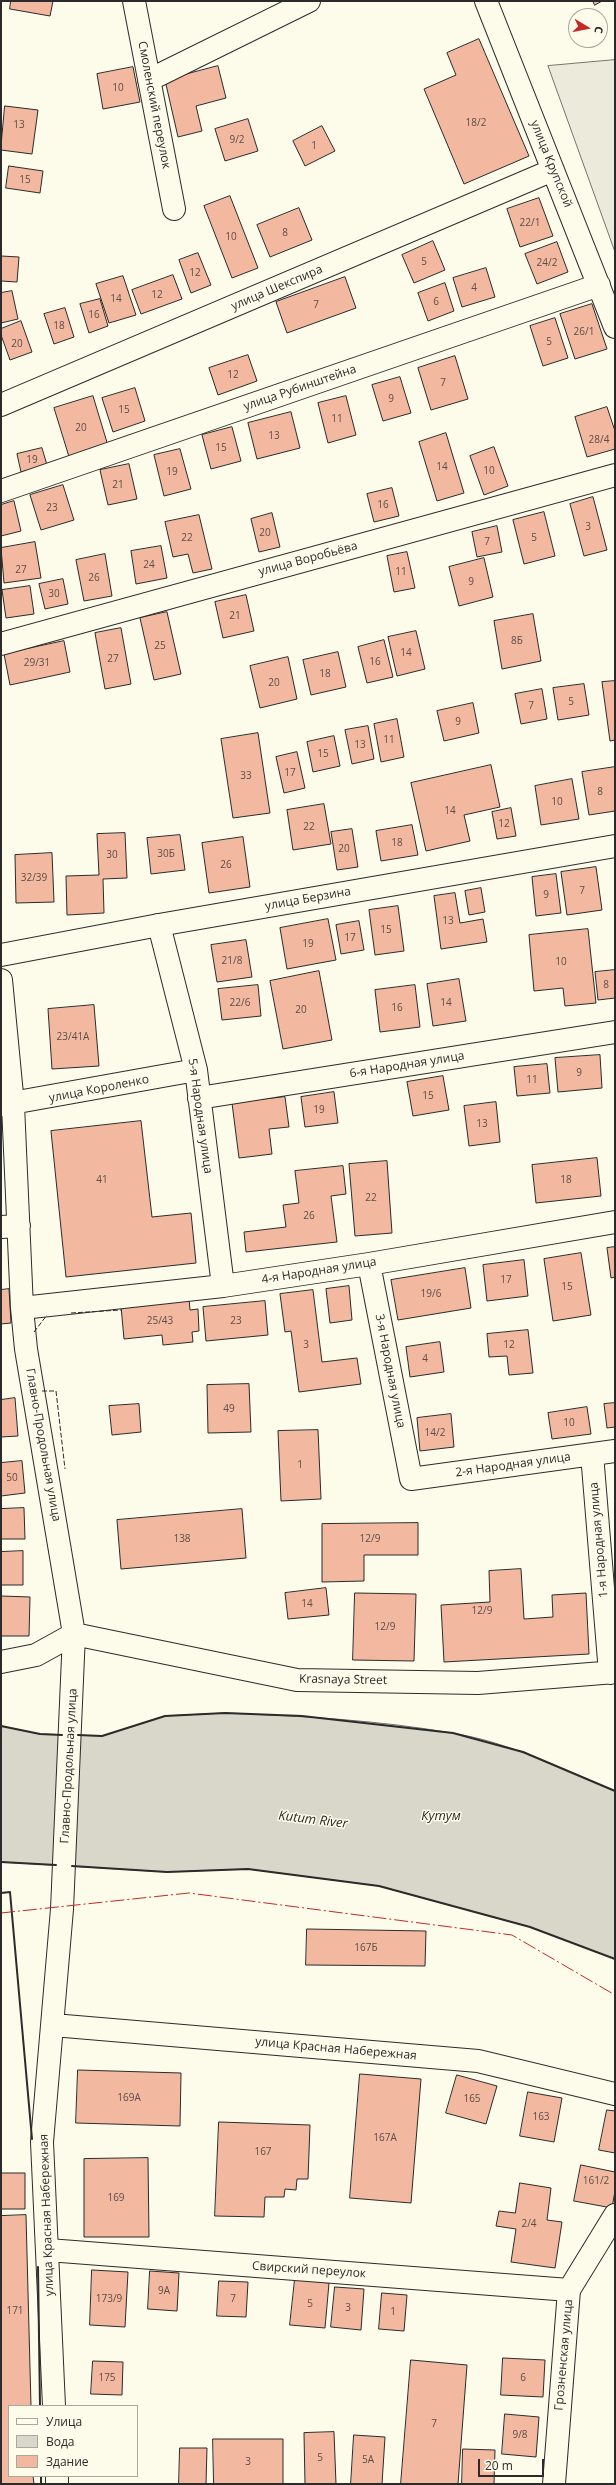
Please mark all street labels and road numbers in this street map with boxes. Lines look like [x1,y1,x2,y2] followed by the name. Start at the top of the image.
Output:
[135,40,173,170] street label: Смоленский переулок
[527,118,575,210] street label: улица Крупской
[229,262,325,314] street label: улица Шекспира
[242,362,358,414] street label: улица Рубинштейна
[257,539,359,579] street label: улица Воробьёва
[264,884,352,914] street label: улица Берзина
[349,1049,465,1081] street label: 6-я Народная улица
[185,1057,215,1175] street label: 5-я Народная улица
[48,1072,150,1106] street label: улица Короленко
[261,1255,377,1287] street label: 4-я Народная улица
[372,1313,408,1429] street label: 3-я Народная улица
[22,1367,64,1523] street label: Главно-Продольная улица
[454,1450,572,1480] street label: 2-я Народная улица
[587,1482,611,1598] street label: 1-я Народная улица
[299,1672,387,1688] street label: Krasnaya Street
[58,1688,80,1844] street label: Главно-Продольная улица
[255,2035,417,2063] street label: улица Красная Набережная
[37,2134,57,2296] street label: улица Красная Набережная
[251,2259,367,2281] street label: Свирский переулок
[552,2299,576,2411] street label: Грозненская улица

